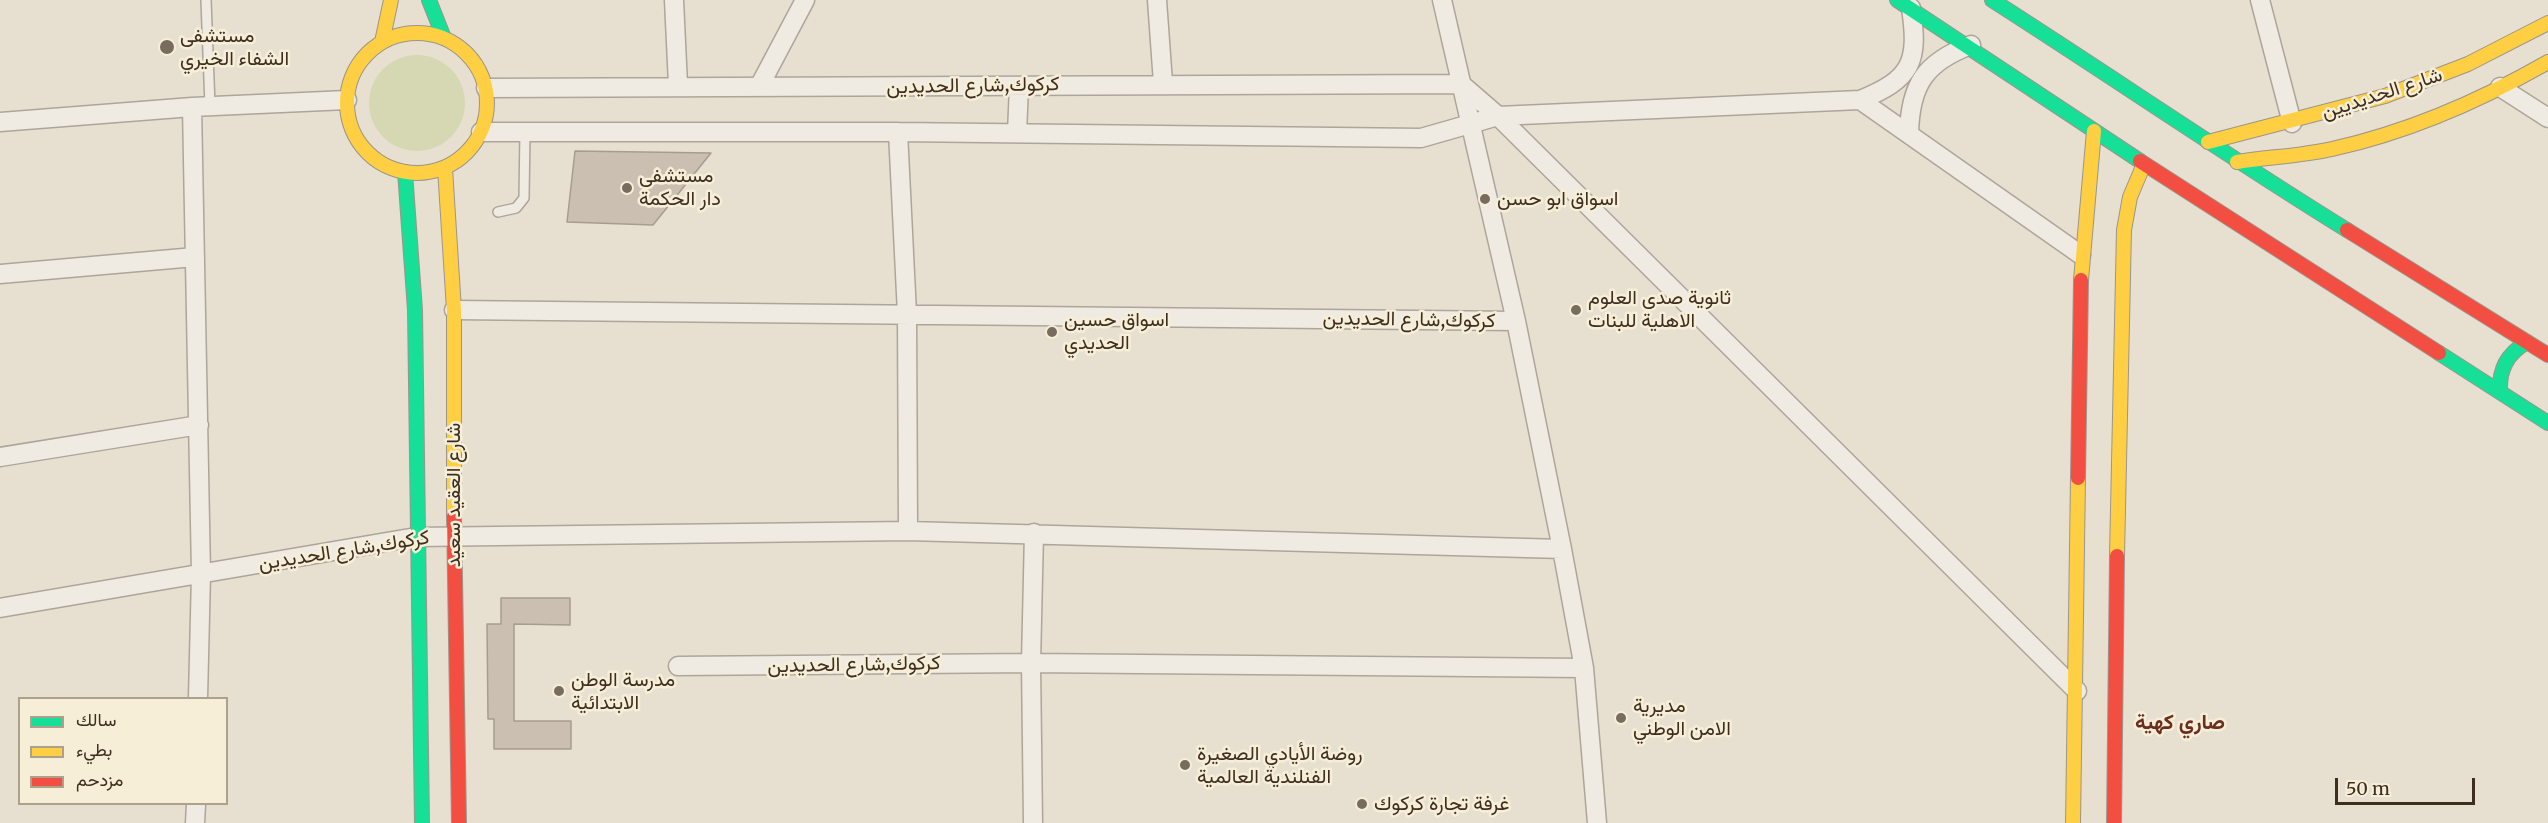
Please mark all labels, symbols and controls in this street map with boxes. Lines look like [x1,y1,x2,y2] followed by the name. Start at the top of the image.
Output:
[180,24,289,71] place label: مستشفى الشفاء الخيري
[158,38,176,56] marker: مستشفى الشفاء الخيري
[2318,63,2446,125] street label: شارع الحديديين
[886,72,1060,100] street label: كركوك,شارع الحديدين
[639,164,721,211] place label: مستشفى دار الحكمة
[620,181,634,195] marker: مستشفى دار الحكمة
[1497,187,1618,211] place label: اسواق ابو حسن
[1478,192,1492,206] marker: اسواق ابو حسن
[1588,286,1731,333] place label: ثانوية صدى العلوم الاهلية للبنات
[1569,303,1583,317] marker: ثانوية صدى العلوم الاهلية للبنات
[1322,306,1496,334] street label: كركوك,شارع الحديدين
[1064,308,1169,355] place label: اسواق حسين الحديدي
[1045,325,1059,339] marker: اسواق حسين الحديدي
[442,423,466,567] street label: شارع العقيد سعيد
[257,526,431,576] street label: كركوك,شارع الحديدين
[767,651,941,679] street label: كركوك,شارع الحديدين
[571,668,675,715] place label: مدرسة الوطن الابتدائية
[552,684,566,698] marker: مدرسة الوطن الابتدائية
[1633,694,1731,741] place label: مديرية الامن الوطني
[18,697,228,805] legend
[76,708,116,731] text: سالك
[2135,710,2225,736] district label: صاري كهية
[1614,711,1628,725] marker: مديرية الامن الوطني
[76,738,112,761] text: بطيء
[1197,742,1363,789] place label: روضة الأيادي الصغيرة الفنلندية العالمية
[1178,758,1192,772] marker: روضة الأيادي الصغيرة الفنلندية العالمية
[2338,766,2478,804] scale bar
[76,768,123,791] text: مزدحم
[2346,777,2390,800] text: 50 m
[1374,792,1510,816] place label: غرفة تجارة كركوك
[1355,797,1369,811] marker: غرفة تجارة كركوك

